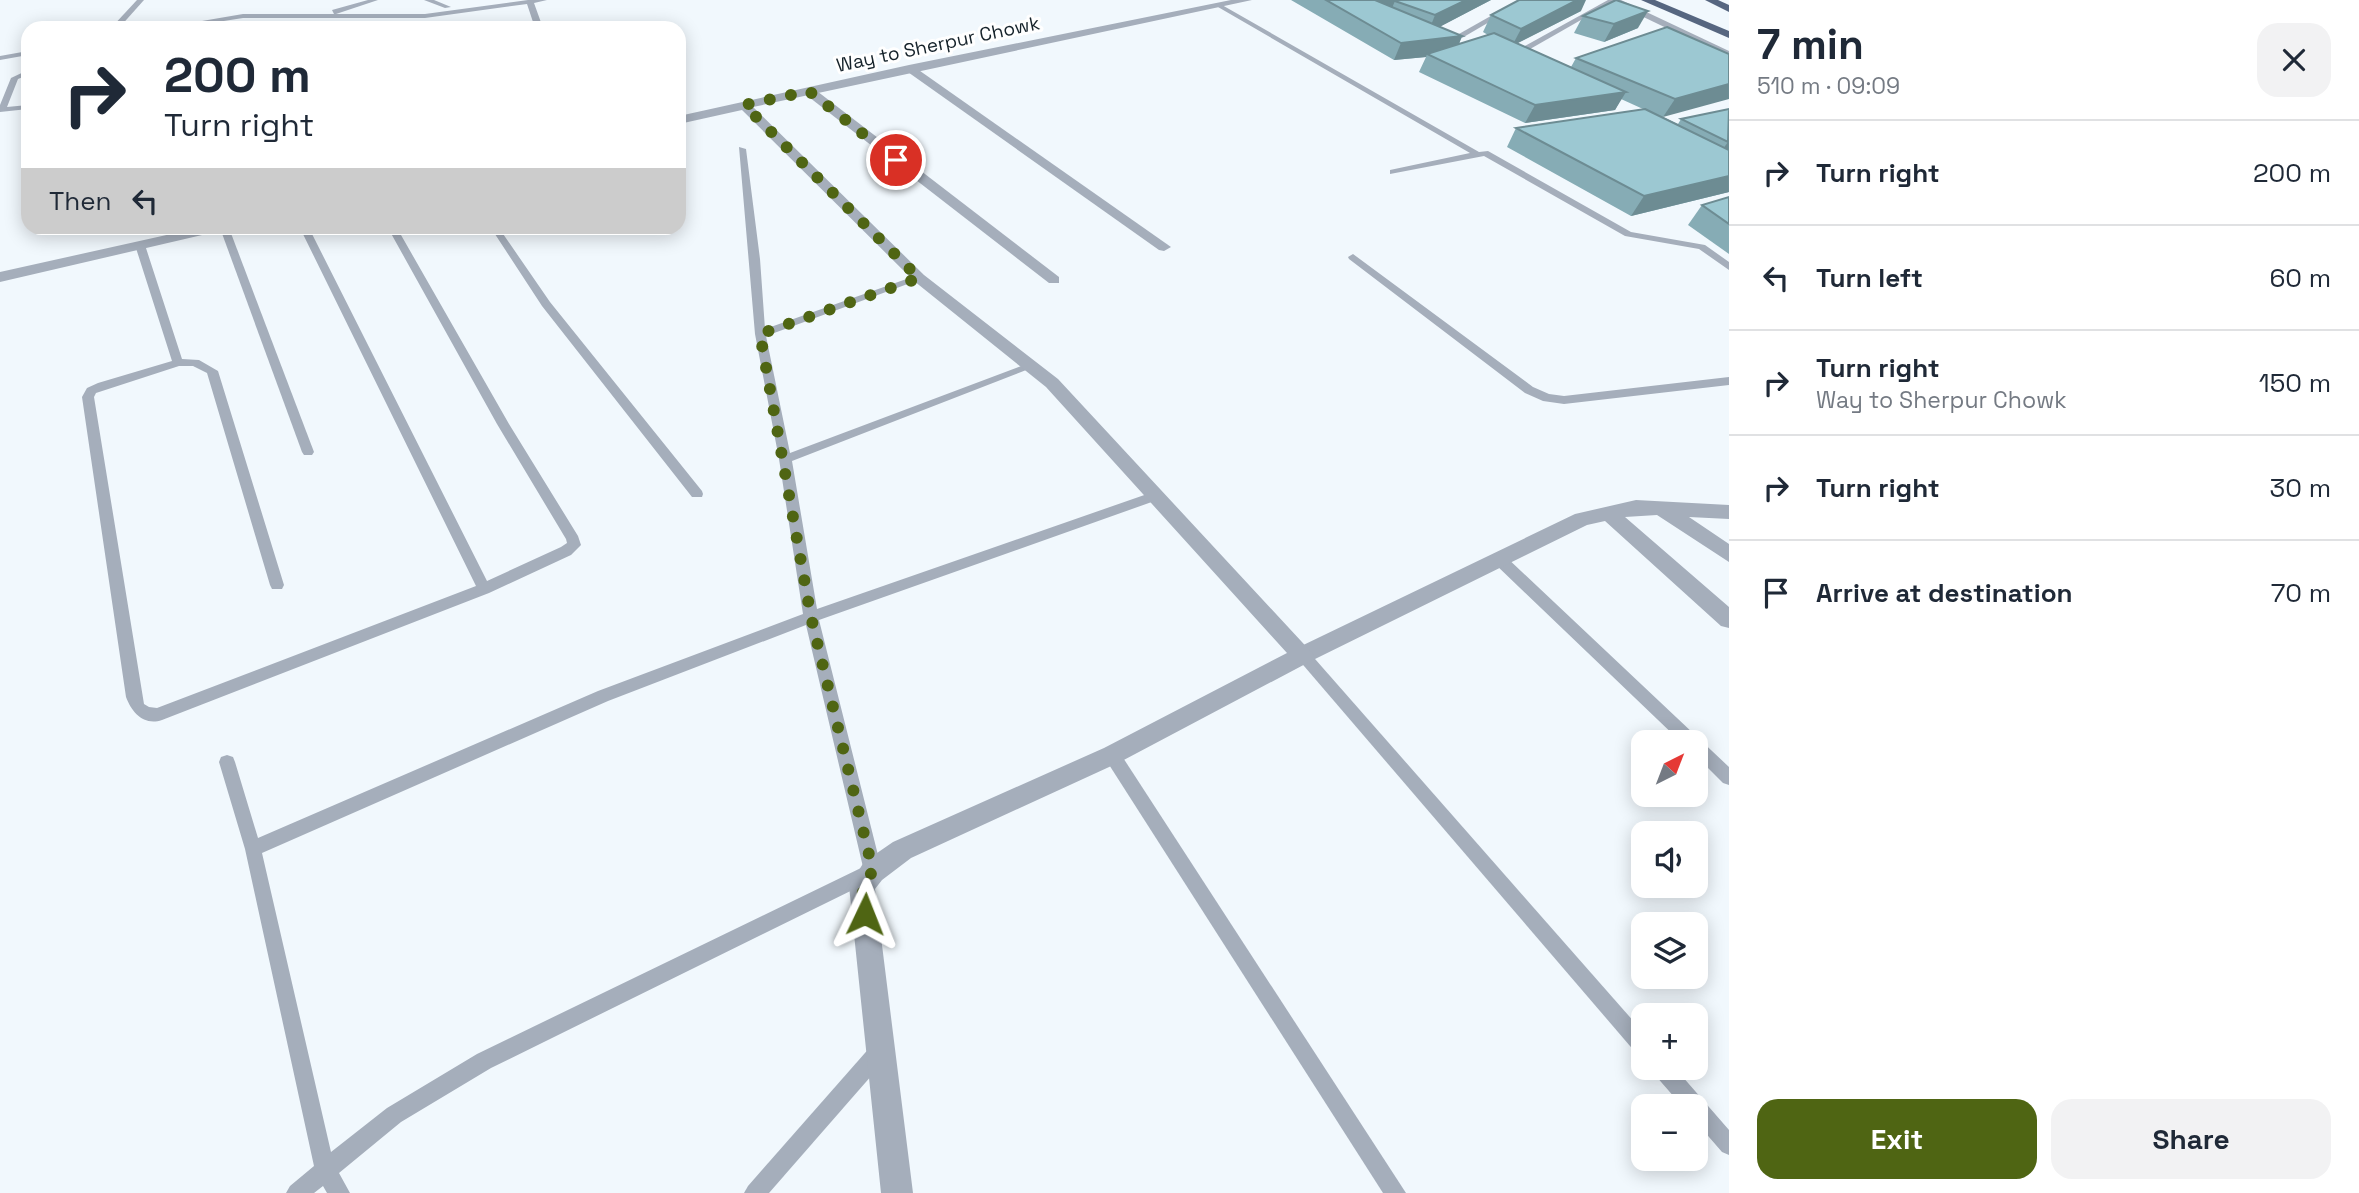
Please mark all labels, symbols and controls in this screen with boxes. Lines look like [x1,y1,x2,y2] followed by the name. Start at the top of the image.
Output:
[834,10,1042,78] street label: Way to Sherpur Chowk
[1757,18,1864,71] text: 7 min
[2257,23,2331,97] button: close
[164,44,311,106] text: 200 m
[49,49,140,140] icon: right
[1757,71,1900,101] text: 510 m · 09:09
[164,105,314,145] text: Turn right
[866,130,926,190] pin
[877,141,915,179] icon: arrive
[1757,154,1795,192] icon: right
[1816,156,1940,190] text: Turn right
[2253,156,2331,190] text: 200 m
[126,182,164,220] icon: left
[49,184,112,218] text: Then
[1757,259,1795,297] icon: left
[1816,261,1923,295] text: Turn left
[2269,261,2331,295] text: 60 m
[1816,351,1940,385] text: Turn right
[1757,364,1795,402] icon: right
[2259,366,2331,400] text: 150 m
[1816,385,2067,415] text: Way to Sherpur Chowk
[1757,469,1795,507] icon: right
[1816,471,1940,505] text: Turn right
[2270,471,2331,505] text: 30 m
[1757,574,1795,612] icon: arrive
[1816,576,2073,610] text: Arrive at destination
[2271,576,2331,610] text: 70 m
[1631,730,1708,807] north arrow
[1631,730,1708,1171] map controls
[1631,821,1708,898] button: sound
[828,877,902,951] position arrow
[1631,912,1708,989] button: layers
[1631,1003,1708,1080] button: +
[1631,1094,1708,1171] button: −
[1757,1099,2037,1179] button: Exit
[2051,1099,2331,1179] button: Share

